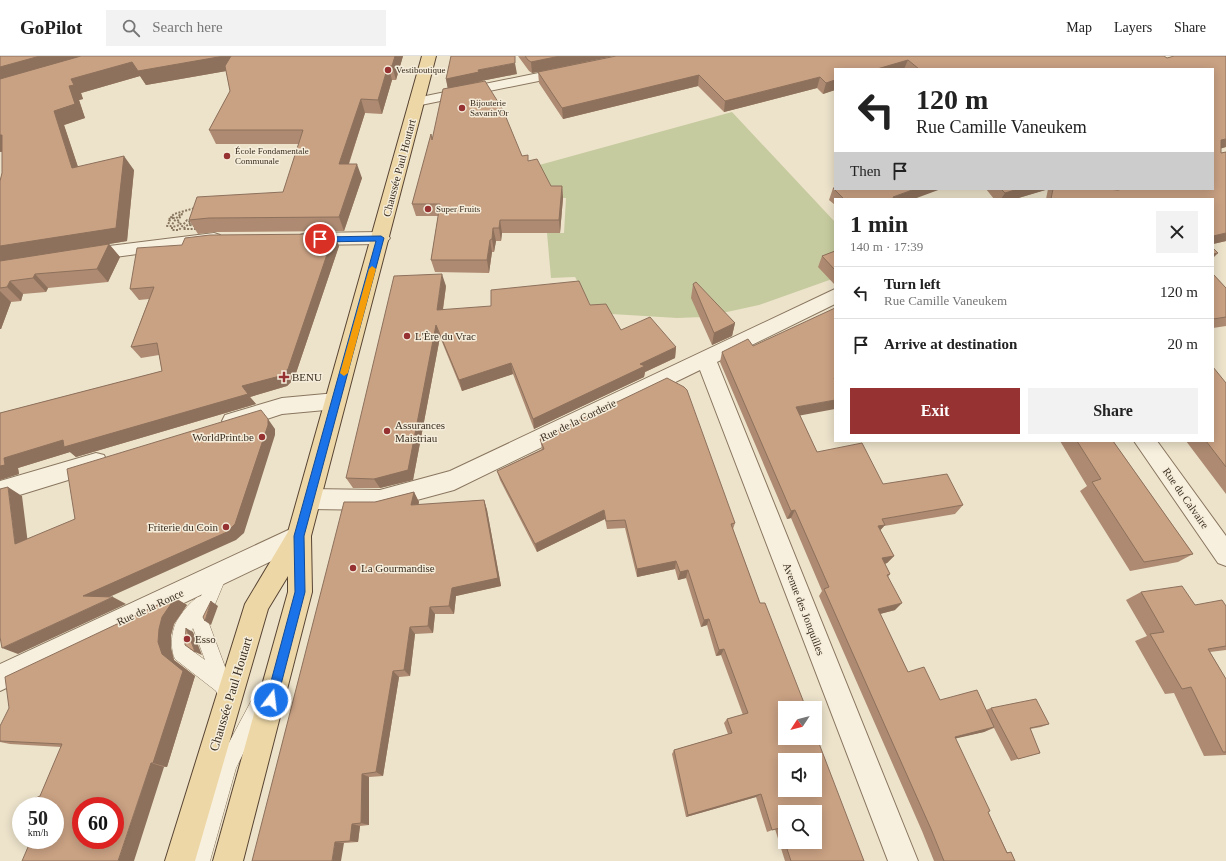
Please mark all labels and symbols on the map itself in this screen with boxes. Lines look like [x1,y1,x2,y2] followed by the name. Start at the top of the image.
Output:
[383,65,393,75] marker: Vestiboutique
[396,65,446,75] place label: Vestiboutique
[470,98,509,118] place label: Bijouterie Savarin'Or
[457,103,467,113] marker: Bijouterie Savarin'Or
[380,118,418,218] street label: Chaussée Paul Houtart
[235,146,309,166] place label: École Fondamentale Communale
[222,151,232,161] marker: École Fondamentale Communale
[423,204,433,214] marker: Super Fruits
[436,204,481,214] place label: Super Fruits
[303,222,337,256] pin
[415,330,476,342] place label: L'Ère du Vrac
[402,331,412,341] marker: L'Ère du Vrac
[292,371,322,383] place label: BENU
[279,372,289,382] marker: BENU
[538,396,618,444] street label: Rue de la Corderie
[395,419,445,444] place label: Assurances Maistriau
[382,426,392,436] marker: Assurances Maistriau
[192,431,254,443] place label: WorldPrint.be
[257,432,267,442] marker: WorldPrint.be
[1161,465,1211,531] street label: Rue du Calvaire
[148,521,218,533] place label: Friterie du Coin
[221,522,231,532] marker: Friterie du Coin
[781,561,827,657] street label: Avenue des Jonquilles
[361,562,435,574] place label: La Gourmandise
[348,563,358,573] marker: La Gourmandise
[115,586,185,628] street label: Rue de la Ronce
[195,633,216,645] place label: Esso
[182,634,192,644] marker: Esso
[206,635,255,753] street label: Chaussée Paul Houtart
[250,679,292,721] position arrow
[778,701,822,745] north arrow
[72,797,124,849] speed limit sign: 60

